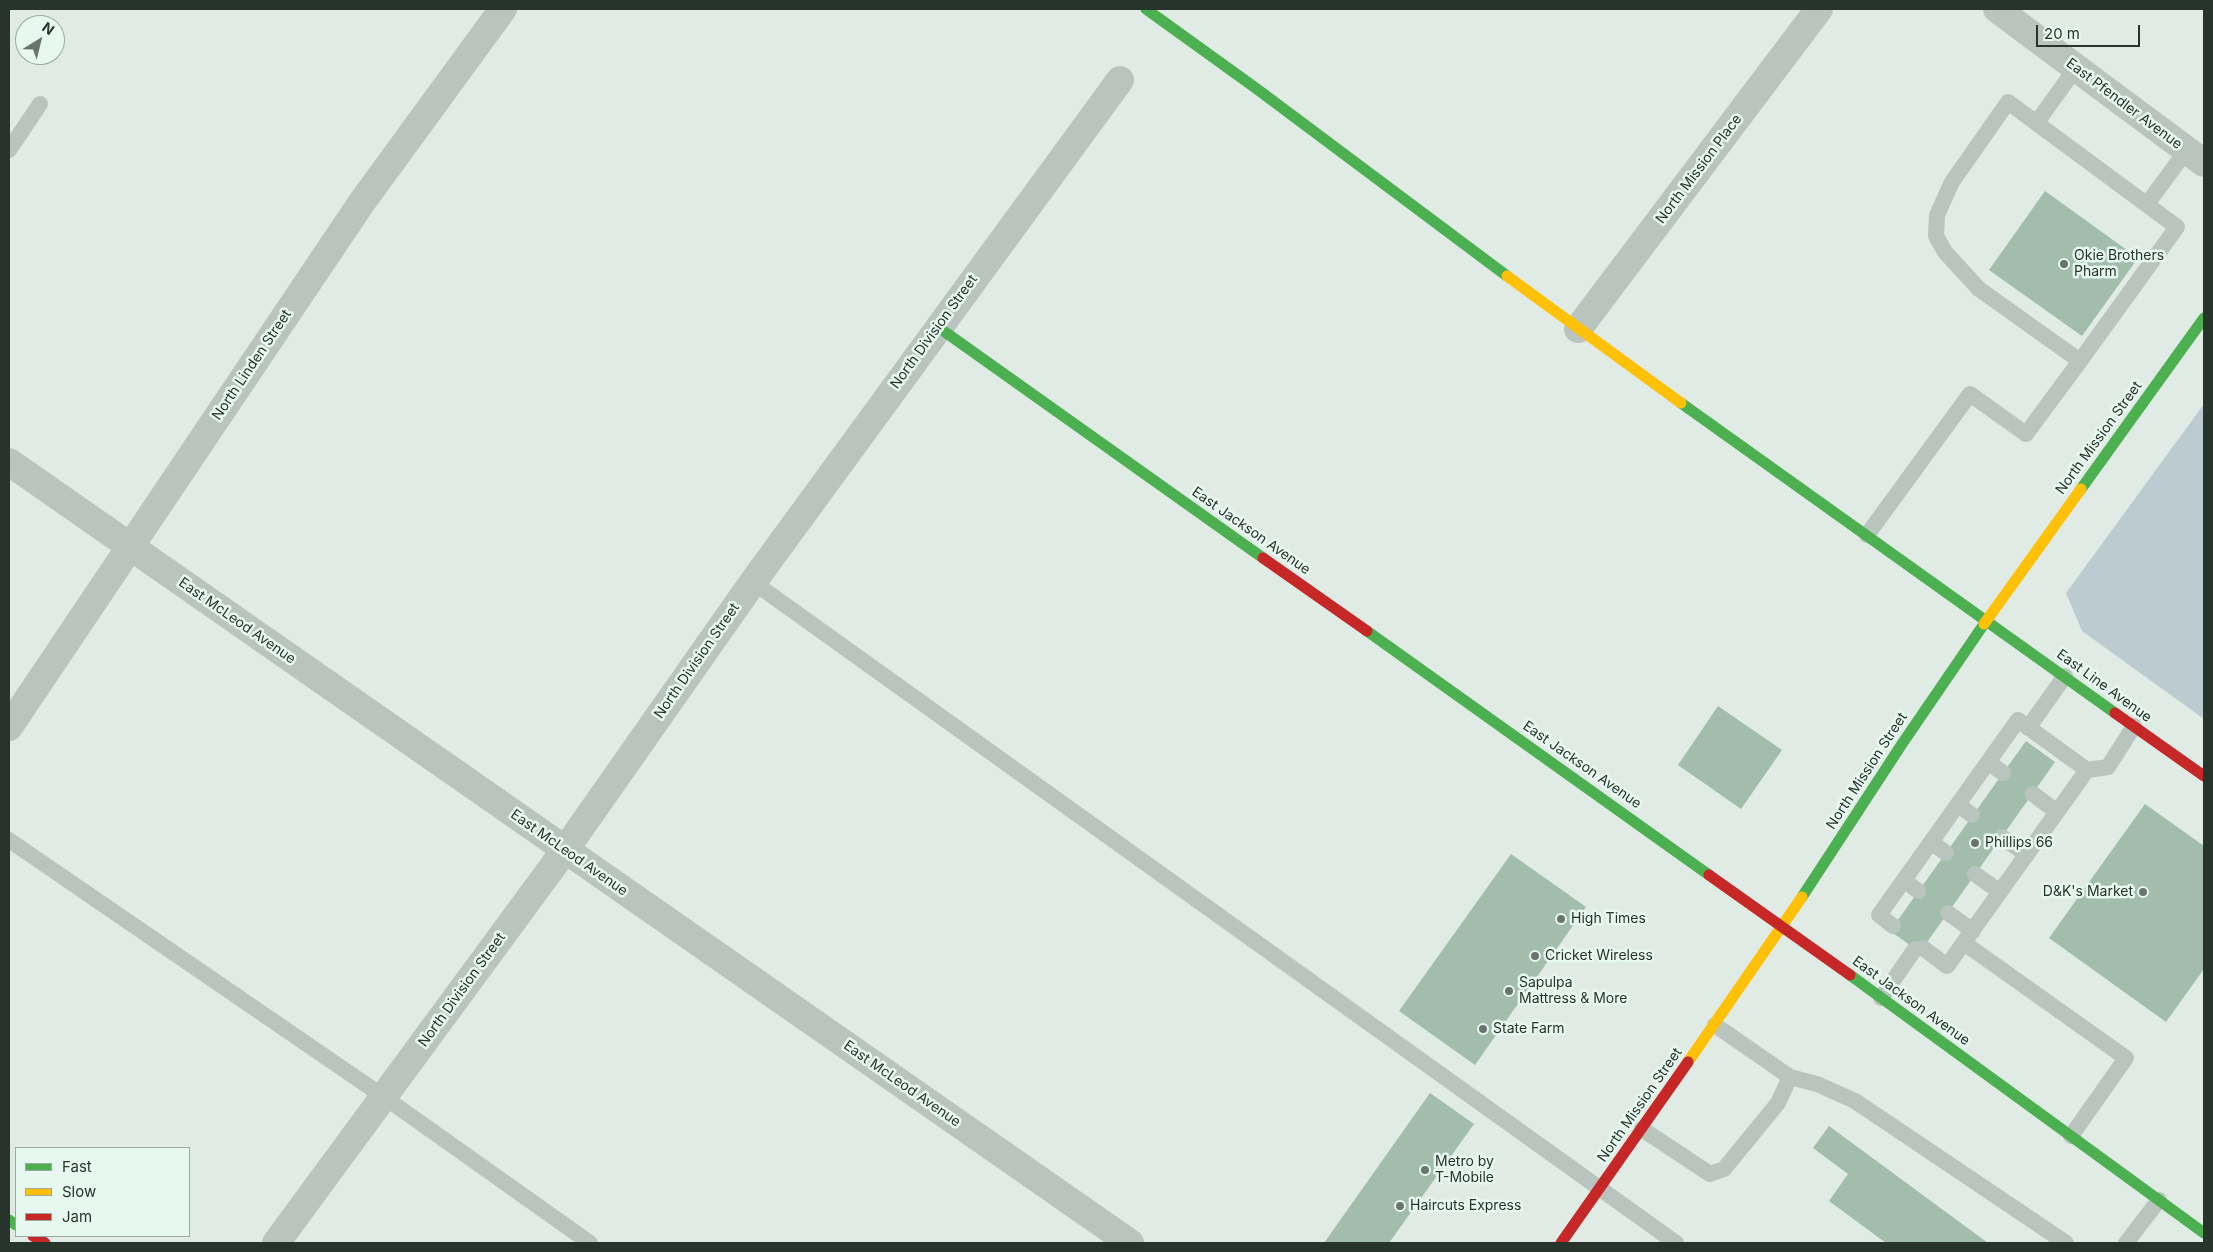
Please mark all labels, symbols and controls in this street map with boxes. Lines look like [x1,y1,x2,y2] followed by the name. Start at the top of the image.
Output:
[15,15,65,65] north arrow
[2038,15,2142,47] scale bar
[39,18,58,38] text: N
[2044,24,2080,43] text: 20 m
[2063,55,2185,153] street label: East Pfendler Avenue
[1652,111,1746,227] street label: North Mission Place
[2074,248,2164,280] place label: Okie Brothers Pharm
[2058,258,2070,270] marker: Okie Brothers Pharm
[887,272,981,392] street label: North Division Street
[209,307,295,423] street label: North Linden Street
[2052,378,2146,498] street label: North Mission Street
[1188,484,1314,578] street label: East Jackson Avenue
[175,574,299,668] street label: East McLeod Avenue
[651,600,743,722] street label: North Division Street
[2053,646,2155,726] street label: East Line Avenue
[1823,710,1911,832] street label: North Mission Street
[1519,718,1645,812] street label: East Jackson Avenue
[507,806,631,900] street label: East McLeod Avenue
[1985,835,2053,851] place label: Phillips 66
[1969,837,1981,849] marker: Phillips 66
[2043,884,2133,900] place label: D&K's Market
[2137,886,2149,898] marker: D&K's Market
[1571,911,1646,927] place label: High Times
[1555,913,1567,925] marker: High Times
[415,930,509,1050] street label: North Division Street
[1545,948,1653,964] place label: Cricket Wireless
[1529,950,1541,962] marker: Cricket Wireless
[1849,953,1973,1049] street label: East Jackson Avenue
[1519,975,1627,1008] place label: Sapulpa Mattress & More
[1503,985,1515,997] marker: Sapulpa Mattress & More
[1493,1021,1565,1037] place label: State Farm
[1477,1023,1489,1035] marker: State Farm
[840,1037,964,1131] street label: East McLeod Avenue
[1594,1045,1686,1165] street label: North Mission Street
[15,1147,190,1237] legend
[1435,1154,1494,1186] place label: Metro by T-Mobile
[62,1157,92,1176] text: Fast
[1419,1164,1431,1176] marker: Metro by T-Mobile
[62,1182,96,1201] text: Slow
[1410,1198,1521,1214] place label: Haircuts Express
[1394,1200,1406,1212] marker: Haircuts Express
[62,1207,92,1226] text: Jam

